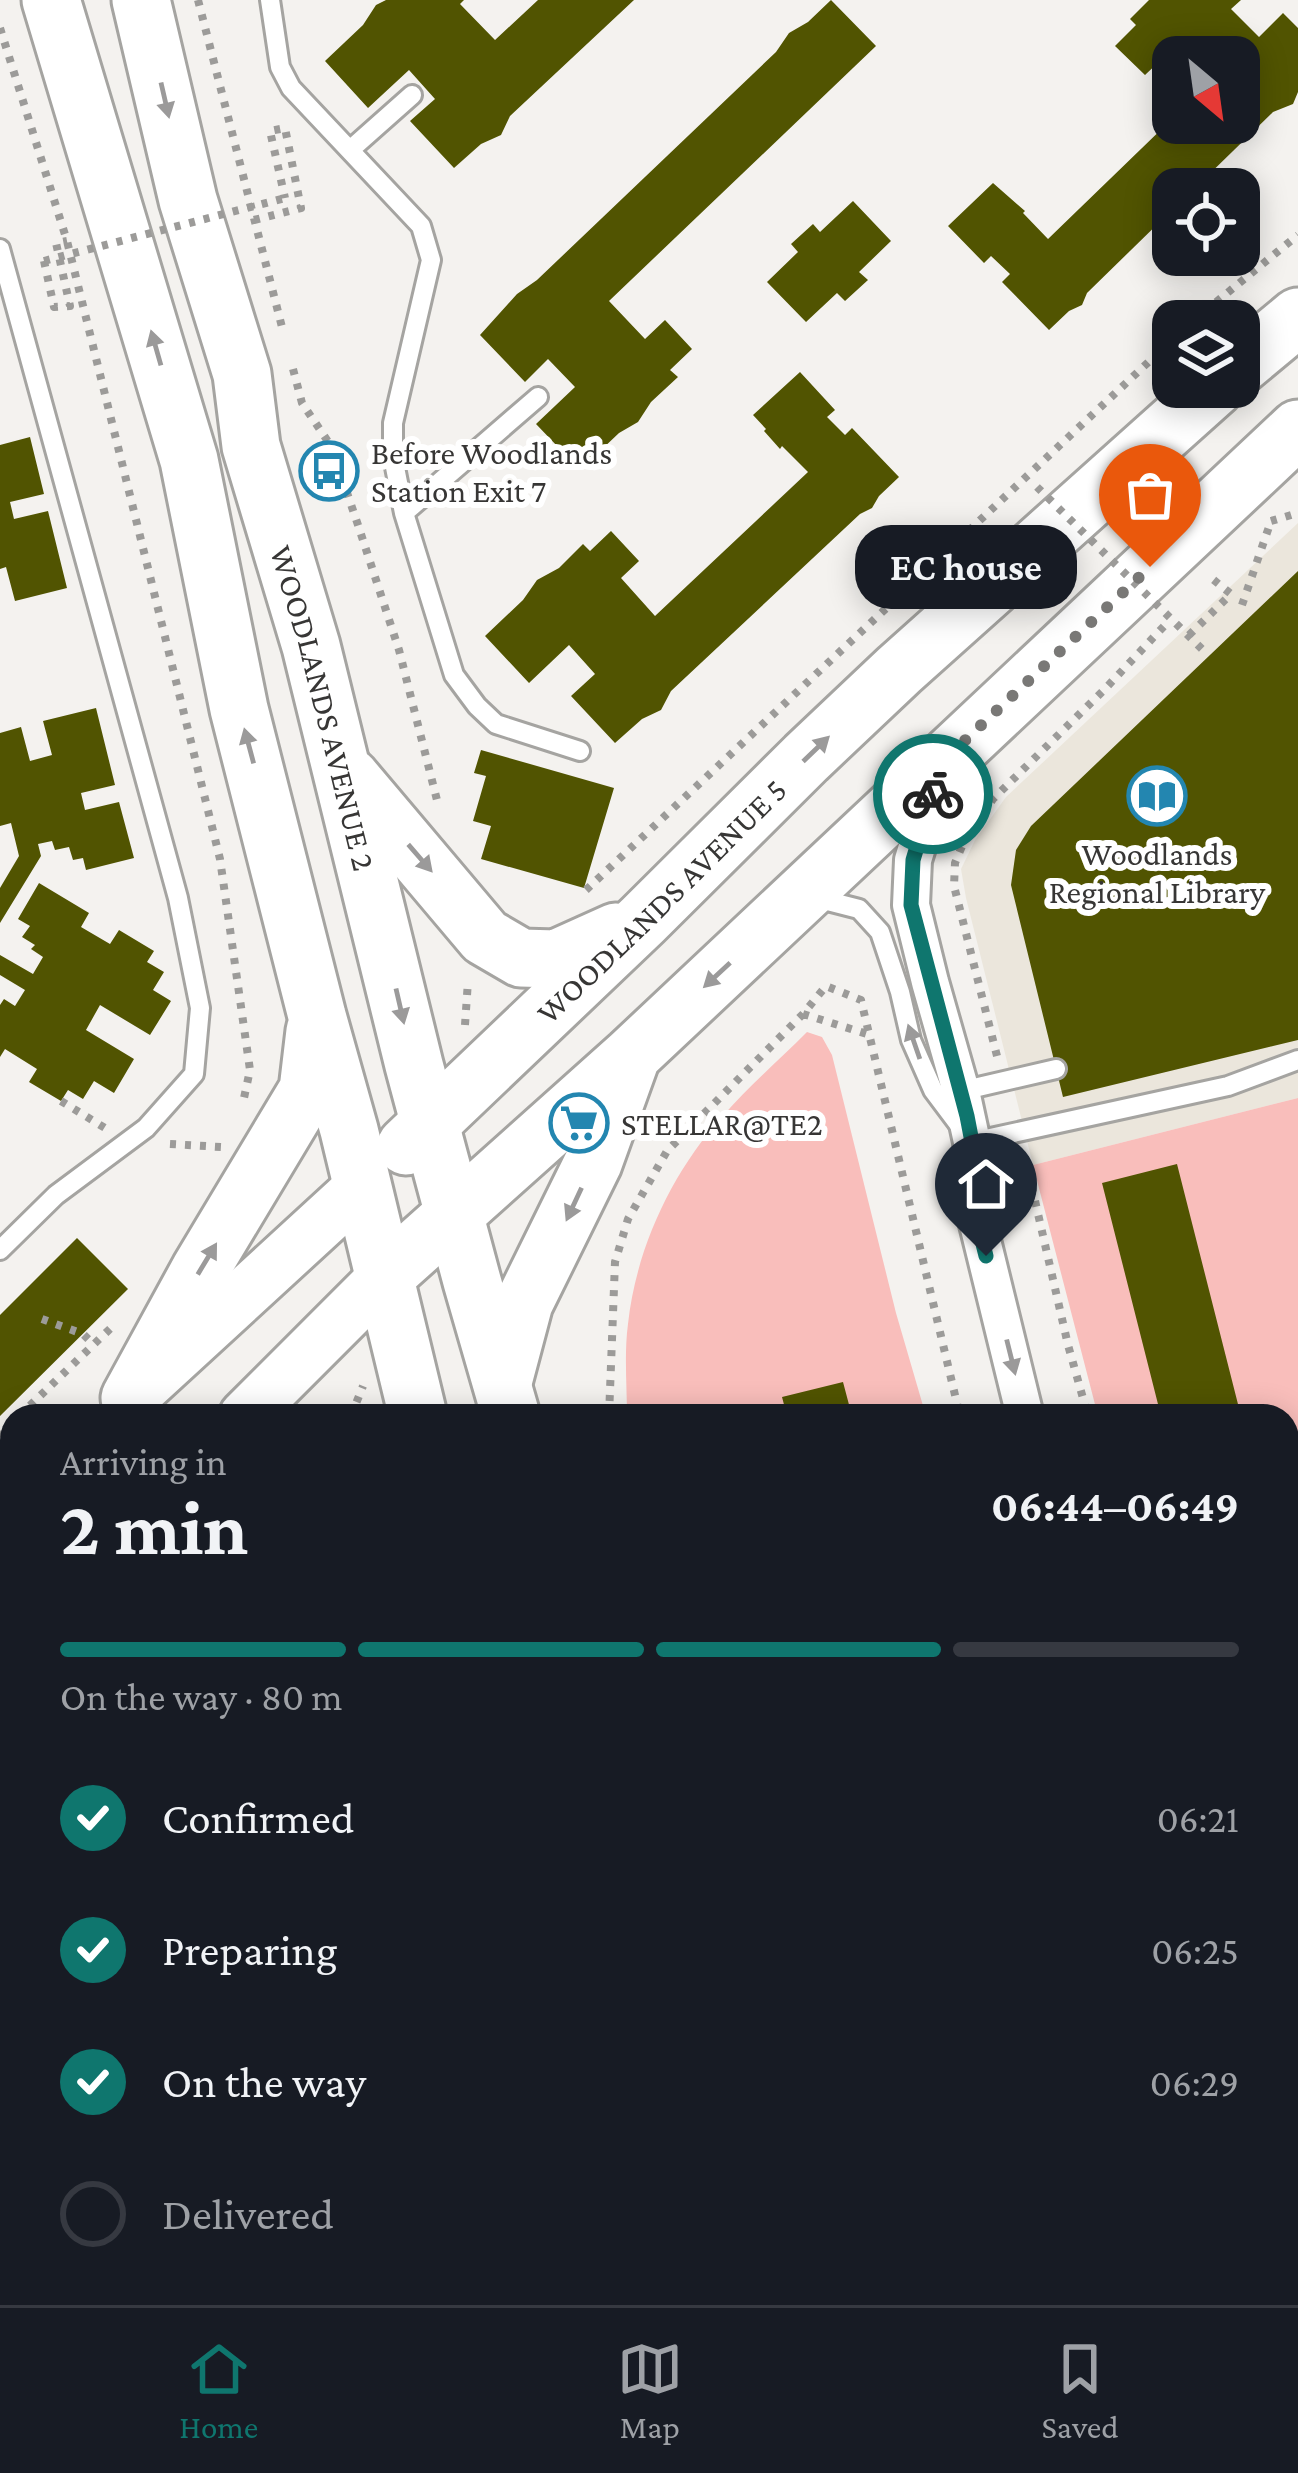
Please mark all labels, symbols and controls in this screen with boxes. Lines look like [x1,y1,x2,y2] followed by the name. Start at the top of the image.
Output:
[1152,36,1260,144] north arrow
[1152,36,1260,408] map controls
[156,82,175,120] one-way arrow
[1152,168,1260,276] button: locate
[1152,300,1260,408] button: layers
[146,329,164,365] one-way arrow
[371,434,612,509] place label: Before Woodlands Station Exit 7
[298,440,360,502] bus stop icon: Before Woodlands Station Exit 7
[1099,444,1201,567] pin
[1117,462,1183,528] icon: bag
[856,525,1078,609] callout: EC house
[263,541,384,874] street label: WOODLANDS AVENUE 2
[890,545,1042,588] text: EC house
[239,727,258,764] one-way arrow
[873,734,993,854] courier
[801,735,830,763] one-way arrow
[900,761,966,827] icon: bike
[1126,765,1188,827] library icon: Woodlands Regional Library
[528,770,793,1030] street label: WOODLANDS AVENUE 5
[1049,835,1266,910] place label: Woodlands Regional Library
[406,843,433,873] one-way arrow
[703,960,732,988] one-way arrow
[391,988,410,1025] one-way arrow
[904,1023,922,1059] one-way arrow
[548,1092,610,1154] supermarket icon: STELLAR@TE2
[621,1105,823,1142] place label: STELLAR@TE2
[935,1133,1037,1256] pin
[953,1151,1019,1217] icon: home
[564,1187,584,1222] one-way arrow
[196,1242,217,1276] one-way arrow
[1002,1338,1021,1375] one-way arrow
[60,1440,227,1483] text: Arriving in
[991,1481,1239,1531] text: 06:44–06:49
[60,1484,248,1571] text: 2 min
[60,1675,343,1718] text: On the way · 80 m
[60,1785,126,1851] icon: check
[162,1793,354,1843] text: Confirmed
[1157,1797,1239,1840] text: 06:21
[60,1917,126,1983] icon: check
[162,1925,338,1975] text: Preparing
[1151,1929,1239,1972] text: 06:25
[60,2049,126,2115] icon: check
[162,2057,366,2107] text: On the way
[1150,2061,1239,2104] text: 06:29
[162,2189,334,2239] text: Delivered
[179,2336,258,2445] tab: Home
[617,2336,683,2445] tab: Map
[1041,2336,1119,2445] tab: Saved

